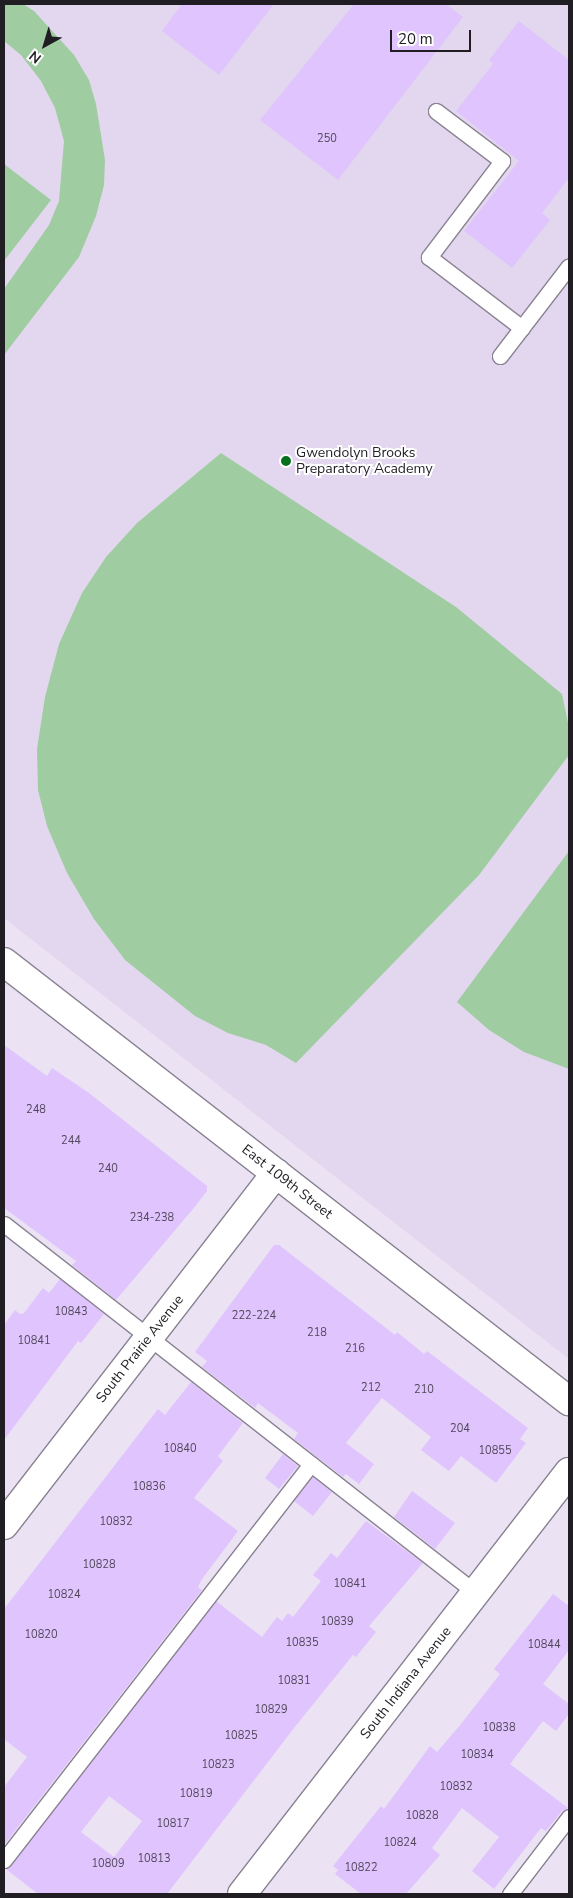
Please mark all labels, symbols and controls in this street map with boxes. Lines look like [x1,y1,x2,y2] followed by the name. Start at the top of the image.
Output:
[20,20,70,70] north arrow
[393,20,474,52] scale bar
[398,29,433,49] text: 20 m
[25,46,45,68] text: N
[317,132,337,146] house number: 250
[296,445,433,478] place label: Gwendolyn Brooks Preparatory Academy
[280,455,292,467] marker: Gwendolyn Brooks Preparatory Academy
[26,1103,46,1117] house number: 248
[61,1134,81,1148] house number: 244
[238,1141,336,1223] street label: East 109th Street
[98,1162,118,1176] house number: 240
[130,1211,174,1225] house number: 234-238
[93,1292,187,1406] street label: South Prairie Avenue
[55,1305,87,1319] house number: 10843
[232,1309,276,1323] house number: 222-224
[307,1326,327,1340] house number: 218
[18,1334,50,1348] house number: 10841
[345,1342,365,1356] house number: 216
[361,1381,381,1395] house number: 212
[414,1383,434,1397] house number: 210
[450,1422,470,1436] house number: 204
[164,1442,196,1456] house number: 10840
[479,1444,511,1458] house number: 10855
[133,1480,165,1494] house number: 10836
[100,1515,132,1529] house number: 10832
[83,1558,115,1572] house number: 10828
[334,1577,366,1591] house number: 10841
[48,1588,80,1602] house number: 10824
[321,1615,353,1629] house number: 10839
[357,1624,455,1742] street label: South Indiana Avenue
[25,1628,57,1642] house number: 10820
[286,1636,318,1650] house number: 10835
[528,1638,560,1652] house number: 10844
[278,1674,310,1688] house number: 10831
[255,1703,287,1717] house number: 10829
[483,1721,515,1735] house number: 10838
[225,1729,257,1743] house number: 10825
[461,1748,493,1762] house number: 10834
[202,1758,234,1772] house number: 10823
[440,1780,472,1794] house number: 10832
[180,1787,212,1801] house number: 10819
[406,1809,438,1823] house number: 10828
[157,1817,189,1831] house number: 10817
[384,1836,416,1850] house number: 10824
[138,1852,170,1866] house number: 10813
[92,1857,124,1871] house number: 10809
[345,1861,377,1875] house number: 10822

